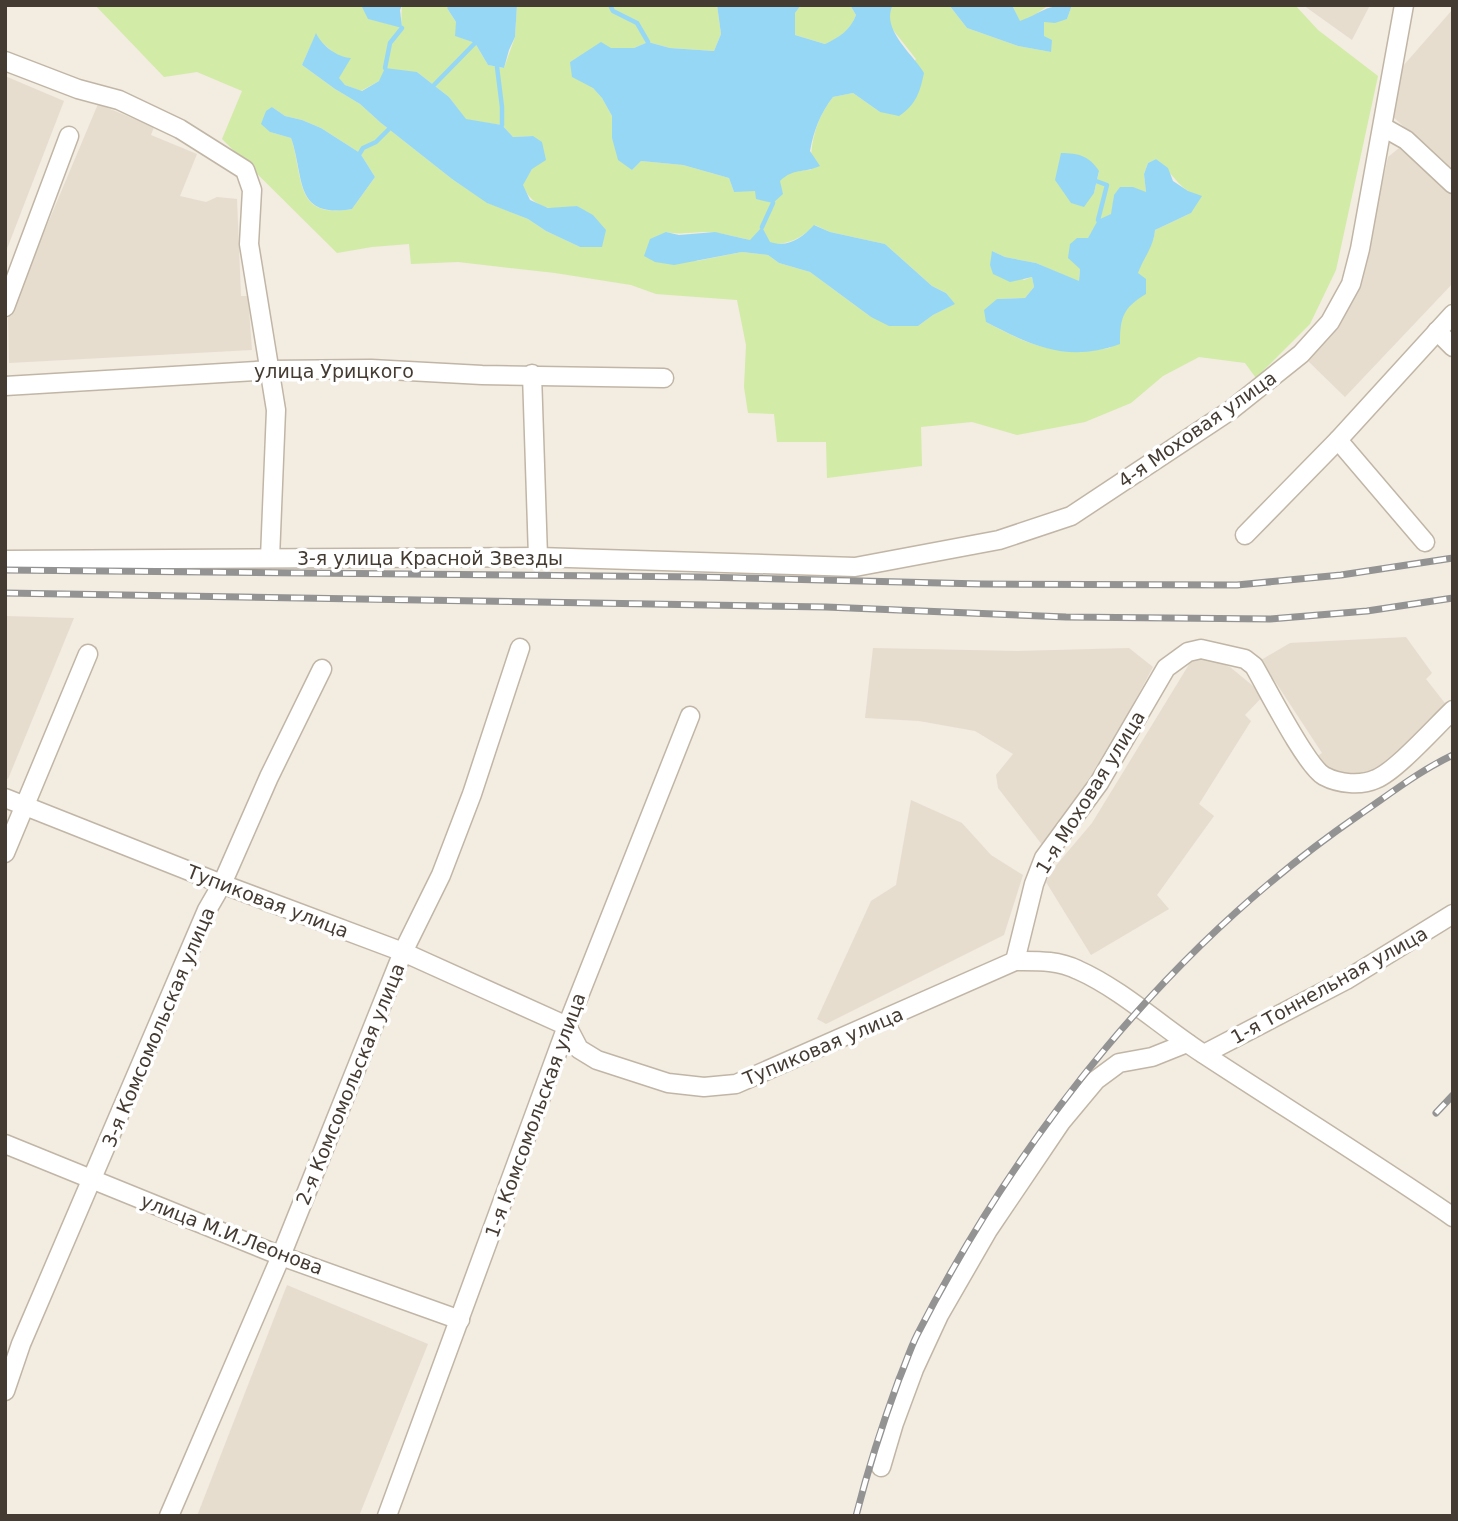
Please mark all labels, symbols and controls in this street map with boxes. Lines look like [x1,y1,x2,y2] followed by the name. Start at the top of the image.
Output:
[254,360,414,382] street label: улица Урицкого
[1114,366,1280,492] street label: 4-я Моховая улица
[297,547,563,569] street label: 3-я улица Красной Звезды
[1031,706,1149,878] street label: 1-я Моховая улица
[183,860,352,942] street label: Тупиковая улица
[97,904,219,1150] street label: 3-я Комсомольская улица
[1227,922,1431,1048] street label: 1-я Тоннельная улица
[291,960,409,1208] street label: 2-я Комсомольская улица
[480,990,590,1240] street label: 1-я Комсомольская улица
[739,1002,906,1090] street label: Тупиковая улица
[138,1189,326,1279] street label: улица М.И.Леонова

